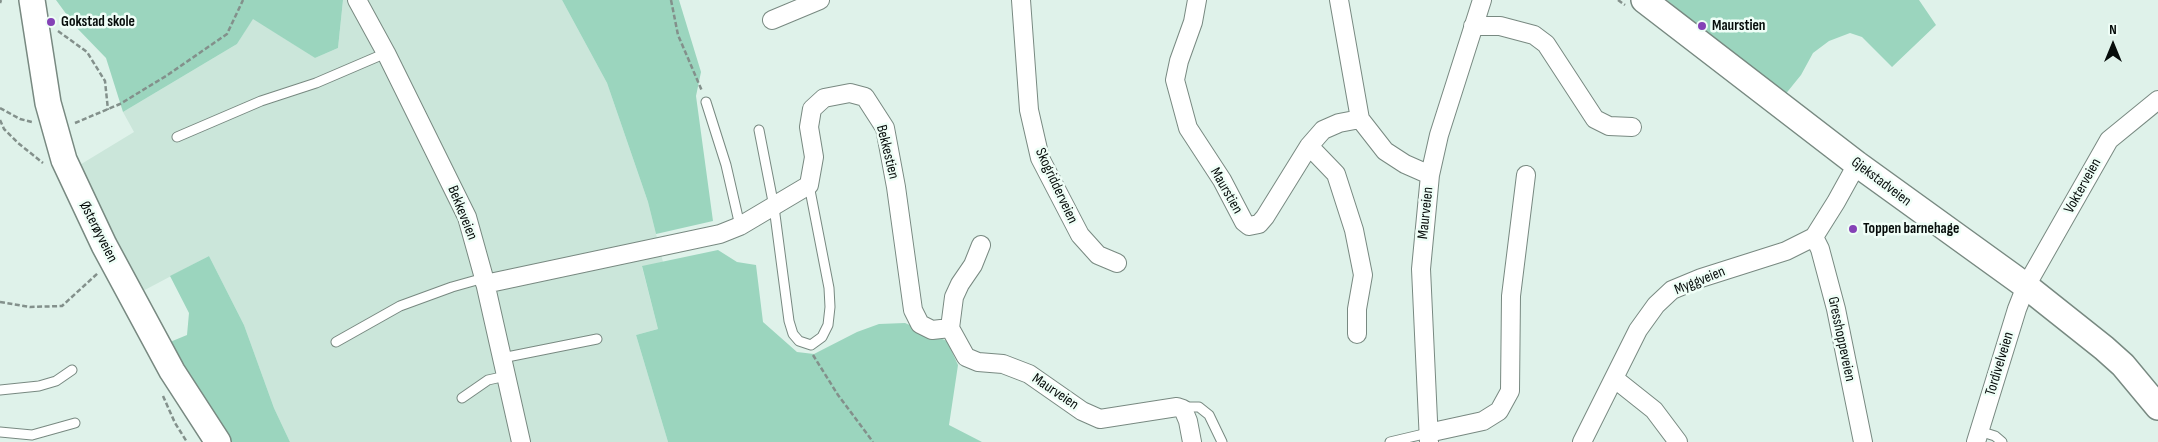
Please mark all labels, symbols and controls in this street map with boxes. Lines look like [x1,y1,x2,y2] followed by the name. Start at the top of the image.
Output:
[61,13,135,31] place label: Gokstad skole
[45,16,57,28] marker: Gokstad skole
[1712,17,1766,35] place label: Maurstien
[1696,20,1708,32] marker: Maurstien
[2088,20,2138,70] north arrow
[2109,21,2117,38] text: N
[872,123,902,181] street label: Bekkestien
[1031,145,1081,227] street label: Skogridderveien
[1847,154,1915,210] street label: Gjekstadveien
[2061,155,2105,217] street label: Vokterveien
[1206,165,1246,217] street label: Maurstien
[443,183,481,243] street label: Bekkeveien
[1414,186,1438,240] street label: Maurveien
[75,198,121,266] street label: Østerøyveien
[1863,220,1959,238] place label: Toppen barnehage
[1847,223,1859,235] marker: Toppen barnehage
[1672,263,1728,299] street label: Myggveien
[1823,295,1859,383] street label: Gresshoppeveien
[1982,330,2018,398] street label: Tordivelveien
[1028,370,1082,414] street label: Maurveien

